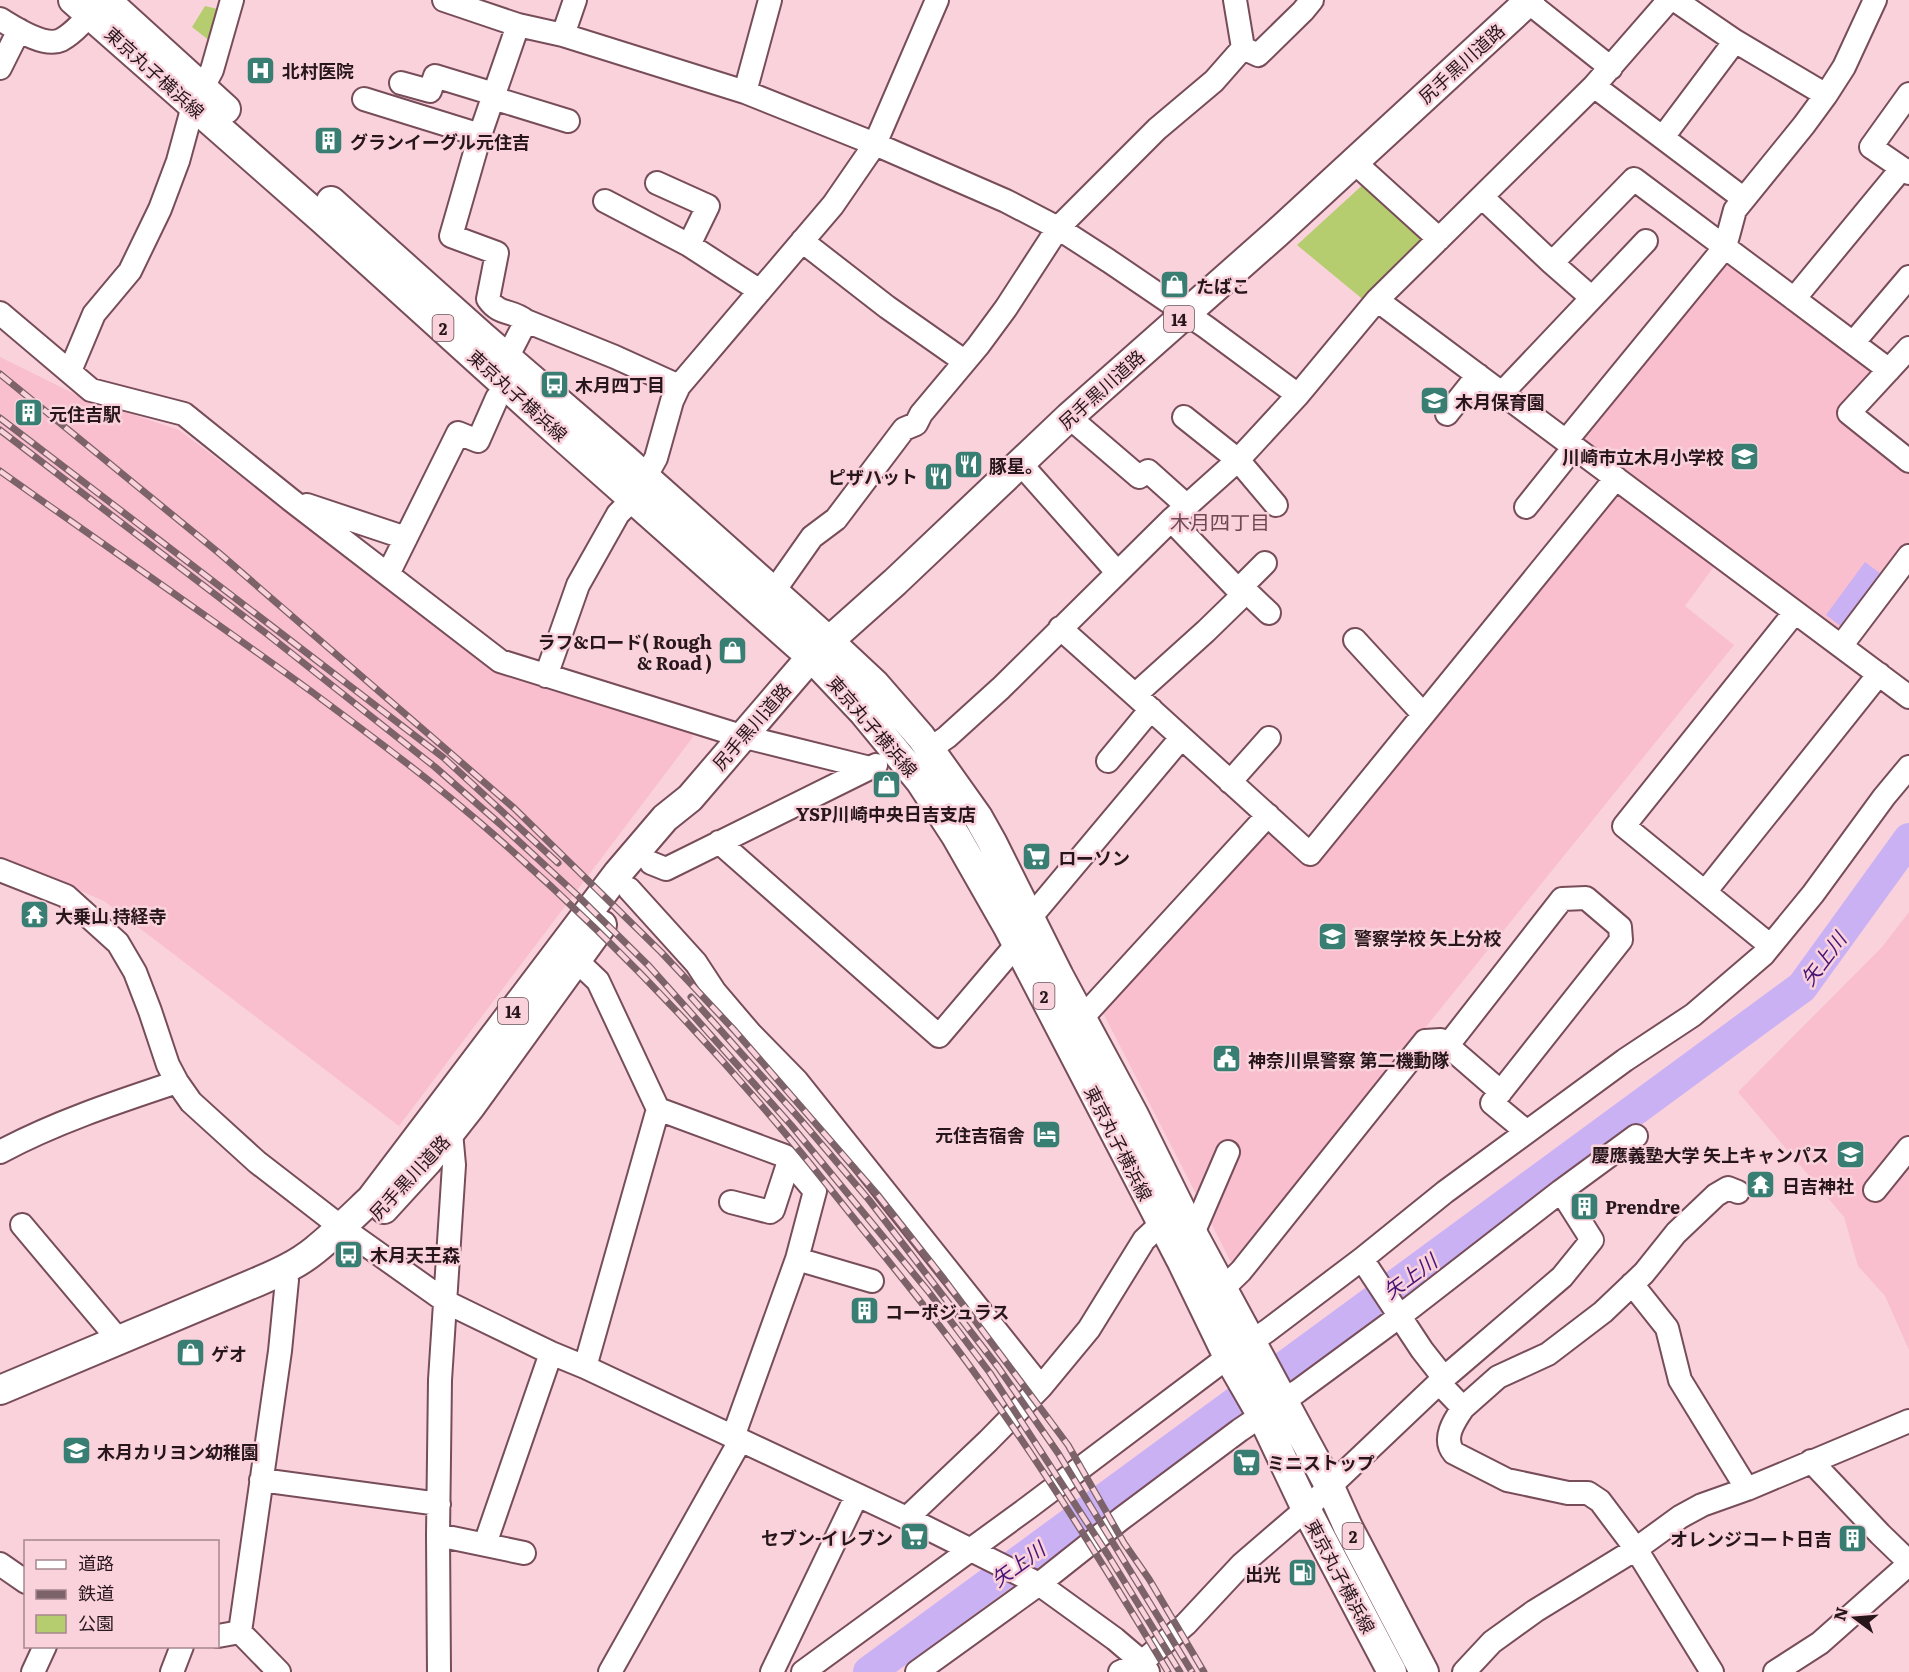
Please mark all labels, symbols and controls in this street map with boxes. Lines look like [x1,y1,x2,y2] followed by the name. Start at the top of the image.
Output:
[1412,17,1510,109] street label: 尻手黒川道路
[99,20,211,124] street label: 東京丸子横浜線
[245,54,277,86] hospital icon: 北村医院
[282,57,354,84] place label: 北村医院
[313,125,345,157] building icon: グランイーグル元住吉
[350,128,530,155] place label: グランイーグル元住吉
[1159,269,1191,301] shop icon: たばこ
[1196,272,1250,299] place label: たばこ
[1164,306,1194,332] road number: 14
[432,315,454,341] road number: 2
[462,343,574,447] street label: 東京丸子横浜線
[1052,343,1150,435] street label: 尻手黒川道路
[538,368,570,400] bus stop icon: 木月四丁目
[575,371,665,398] place label: 木月四丁目
[1418,385,1450,417] school or university icon: 木月保育園
[1455,388,1545,415] place label: 木月保育園
[12,397,44,429] building icon: 元住吉駅
[49,400,121,427] place label: 元住吉駅
[1729,440,1761,472] school or university icon: 川崎市立木月小学校
[1562,443,1724,470] place label: 川崎市立木月小学校
[952,449,984,481] restaurant icon: 豚星。
[989,452,1043,479] place label: 豚星。
[923,460,955,492] restaurant icon: ピザハット
[828,463,918,490] place label: ピザハット
[1170,506,1270,536] district label: 木月四丁目
[537,628,712,676] place label: ラフ&ロード( Rough & Road )
[717,635,749,667] shop icon: ラフ&ロード( Rough & Road )
[821,670,925,782] street label: 東京丸子横浜線
[705,676,797,776] street label: 尻手黒川道路
[870,768,902,800] shop icon: YSP川崎中央日吉支店
[796,800,976,827] place label: YSP川崎中央日吉支店
[1021,841,1053,873] supermarket icon: ローソン
[1058,844,1130,871] place label: ローソン
[18,899,50,931] temple icon: 大乗山 持経寺
[55,902,167,929] place label: 大乗山 持経寺
[1317,921,1349,953] school or university icon: 警察学校 矢上分校
[1792,923,1853,991] water label: 矢上川
[1354,924,1502,951] place label: 警察学校 矢上分校
[1034,983,1054,1009] road number: 2
[498,998,528,1024] road number: 14
[1211,1043,1243,1075] public building icon: 神奈川県警察 第二機動隊
[1248,1046,1450,1073] place label: 神奈川県警察 第二機動隊
[1078,1081,1160,1205] street label: 東京丸子横浜線
[1030,1118,1062,1150] hotel icon: 元住吉宿舎
[935,1121,1025,1148] place label: 元住吉宿舎
[362,1128,456,1226] street label: 尻手黒川道路
[1834,1138,1866,1170] school or university icon: 慶應義塾大学 矢上キャンパス
[1591,1141,1829,1168] place label: 慶應義塾大学 矢上キャンパス
[1745,1169,1777,1201] temple icon: 日吉神社
[1782,1172,1854,1199] place label: 日吉神社
[1568,1190,1600,1222] building icon: Prendre
[1605,1193,1680,1220] place label: Prendre
[333,1238,365,1270] bus stop icon: 木月天王森
[370,1241,460,1268] place label: 木月天王森
[1376,1244,1444,1305] water label: 矢上川
[848,1295,880,1327] building icon: コーポジュラス
[885,1298,1009,1325] place label: コーポジュラス
[174,1337,206,1369] shop icon: ゲオ
[211,1340,247,1367] place label: ゲオ
[60,1435,92,1467] school or university icon: 木月カリヨン幼稚園
[97,1438,259,1465] place label: 木月カリヨン幼稚園
[1230,1446,1262,1478] supermarket icon: ミニストップ
[1267,1449,1375,1476] place label: ミニストップ
[1300,1514,1382,1638] street label: 東京丸子横浜線
[898,1521,930,1553] supermarket icon: セブン-イレブン
[1837,1522,1869,1554] building icon: オレンジコート日吉
[1342,1523,1364,1549] road number: 2
[761,1524,893,1551] place label: セブン-イレブン
[1670,1525,1832,1552] place label: オレンジコート日吉
[984,1532,1052,1593] water label: 矢上川
[24,1540,219,1648] legend
[78,1549,114,1576] text: 道路
[1286,1557,1318,1589] fuel station icon: 出光
[1245,1560,1281,1587] place label: 出光
[78,1579,114,1606] text: 鉄道
[1825,1588,1885,1648] north arrow
[1826,1604,1853,1623] text: N
[78,1609,114,1636] text: 公園

